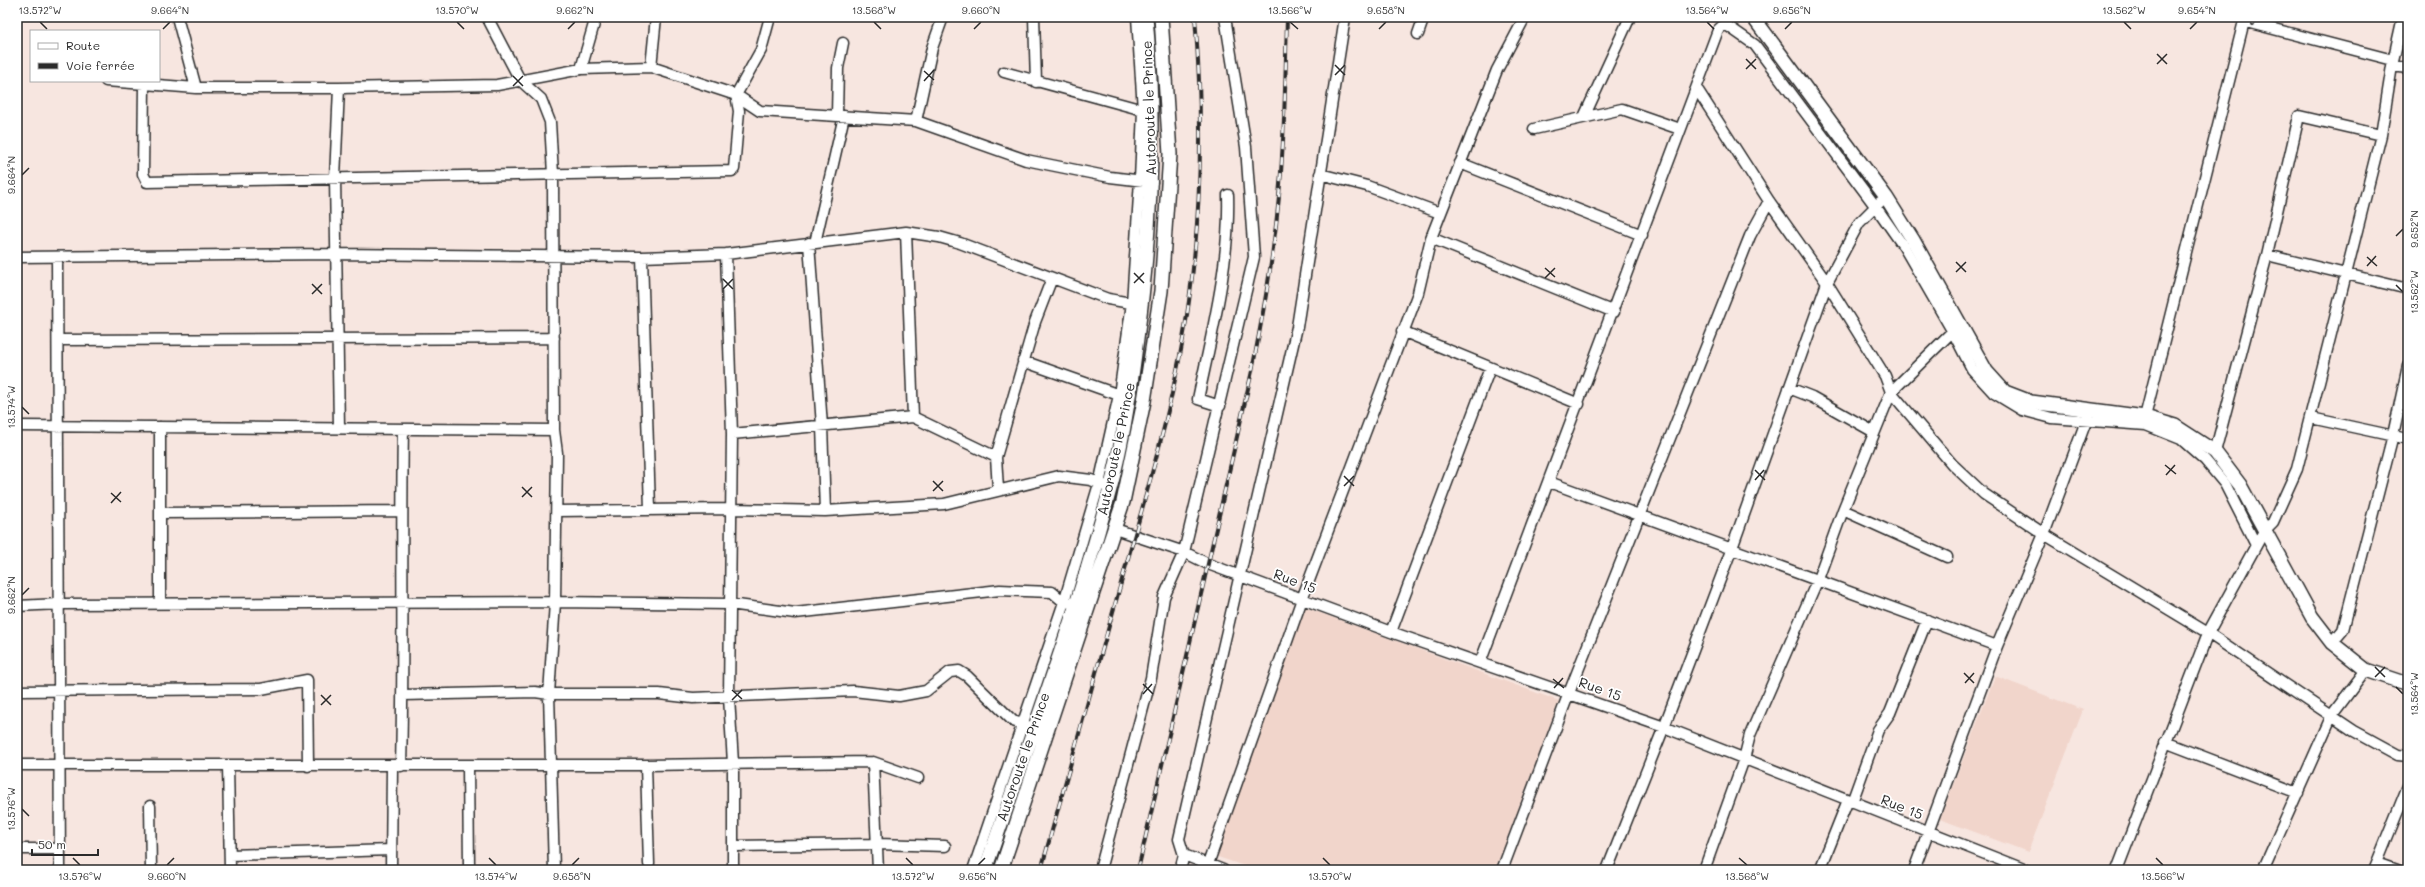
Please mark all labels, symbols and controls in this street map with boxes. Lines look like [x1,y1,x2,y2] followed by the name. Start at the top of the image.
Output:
[19,3,62,17] text: 13.572°W
[151,3,189,17] text: 9.664°N
[435,3,479,17] text: 13.570°W
[556,3,594,17] text: 9.662°N
[852,3,896,17] text: 13.568°W
[962,3,1000,17] text: 9.660°N
[1268,3,1312,17] text: 13.566°W
[1367,3,1405,17] text: 9.658°N
[1685,3,1729,17] text: 13.564°W
[1773,3,1811,17] text: 9.656°N
[2102,3,2146,17] text: 13.562°W
[2178,3,2216,17] text: 9.654°N
[30,30,160,82] legend
[66,37,100,53] text: Route
[1137,40,1160,176] street label: Autoroute le Prince
[66,57,135,73] text: Voie ferrée
[4,156,18,194] text: 9.664°N
[2407,210,2421,248] text: 9.652°N
[2407,270,2421,314] text: 13.562°W
[1092,381,1139,517] street label: Autoroute le Prince
[4,385,18,429] text: 13.574°W
[1271,564,1319,597] street label: Rue 15
[4,576,18,614] text: 9.662°N
[1576,672,1624,705] street label: Rue 15
[2407,672,2421,716] text: 13.564°W
[992,690,1054,824] street label: Autoroute le Prince
[4,787,18,831] text: 13.576°W
[1878,789,1926,824] street label: Rue 15
[32,831,98,857] scale bar
[38,836,66,852] text: 50 m
[58,869,102,883] text: 13.576°W
[148,869,186,883] text: 9.660°N
[474,869,518,883] text: 13.574°W
[553,869,591,883] text: 9.658°N
[892,869,935,883] text: 13.572°W
[959,869,997,883] text: 9.656°N
[1308,869,1352,883] text: 13.570°W
[1725,869,1769,883] text: 13.568°W
[2141,869,2185,883] text: 13.566°W

